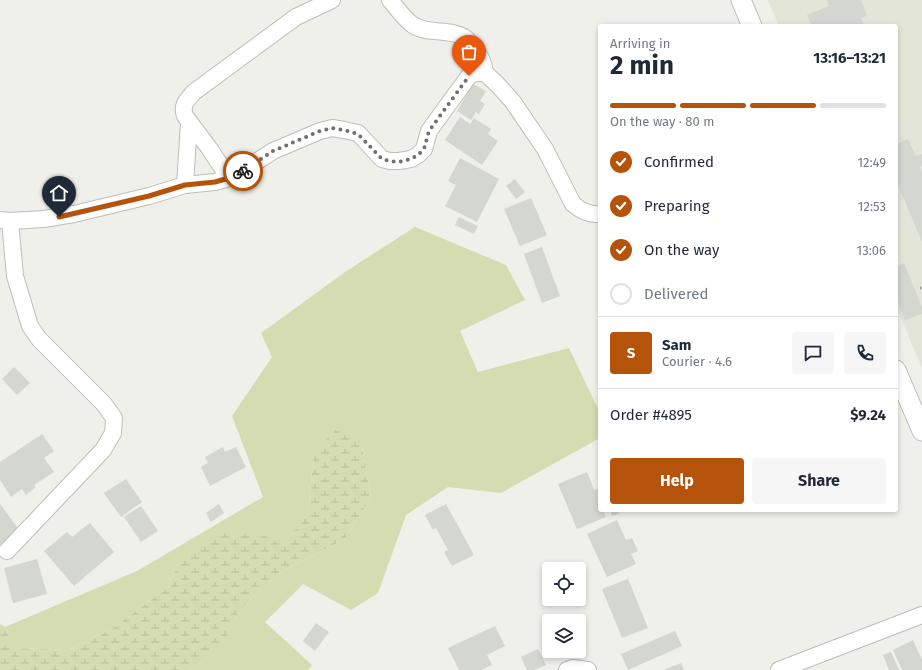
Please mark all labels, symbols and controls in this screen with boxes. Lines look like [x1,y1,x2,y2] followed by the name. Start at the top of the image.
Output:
[452,35,486,76] pin
[610,36,670,51] text: Arriving in
[458,41,480,63] icon: bag
[813,49,886,67] text: 13:16–13:21
[610,50,674,81] text: 2 min
[610,114,714,129] text: On the way · 80 m
[223,151,263,191] courier
[610,151,632,173] icon: check
[644,153,714,171] text: Confirmed
[857,155,886,170] text: 12:49
[232,160,254,182] icon: bike
[42,176,76,217] pin
[48,182,70,204] icon: home
[610,195,632,217] icon: check
[644,197,709,215] text: Preparing
[858,199,886,214] text: 12:53
[610,239,632,261] icon: check
[644,241,719,259] text: On the way
[857,243,886,258] text: 13:06
[644,285,708,303] text: Delivered
[792,332,834,374] button: chat
[844,332,886,374] button: phone
[662,336,691,354] text: Sam
[627,344,635,362] text: S
[662,354,732,369] text: Courier · 4.6
[610,406,692,424] text: Order #4895
[850,406,886,424] text: $9.24
[610,458,744,504] button: Help
[752,458,886,504] button: Share
[542,562,586,658] map controls
[542,562,586,606] button: locate
[542,614,586,658] button: layers

